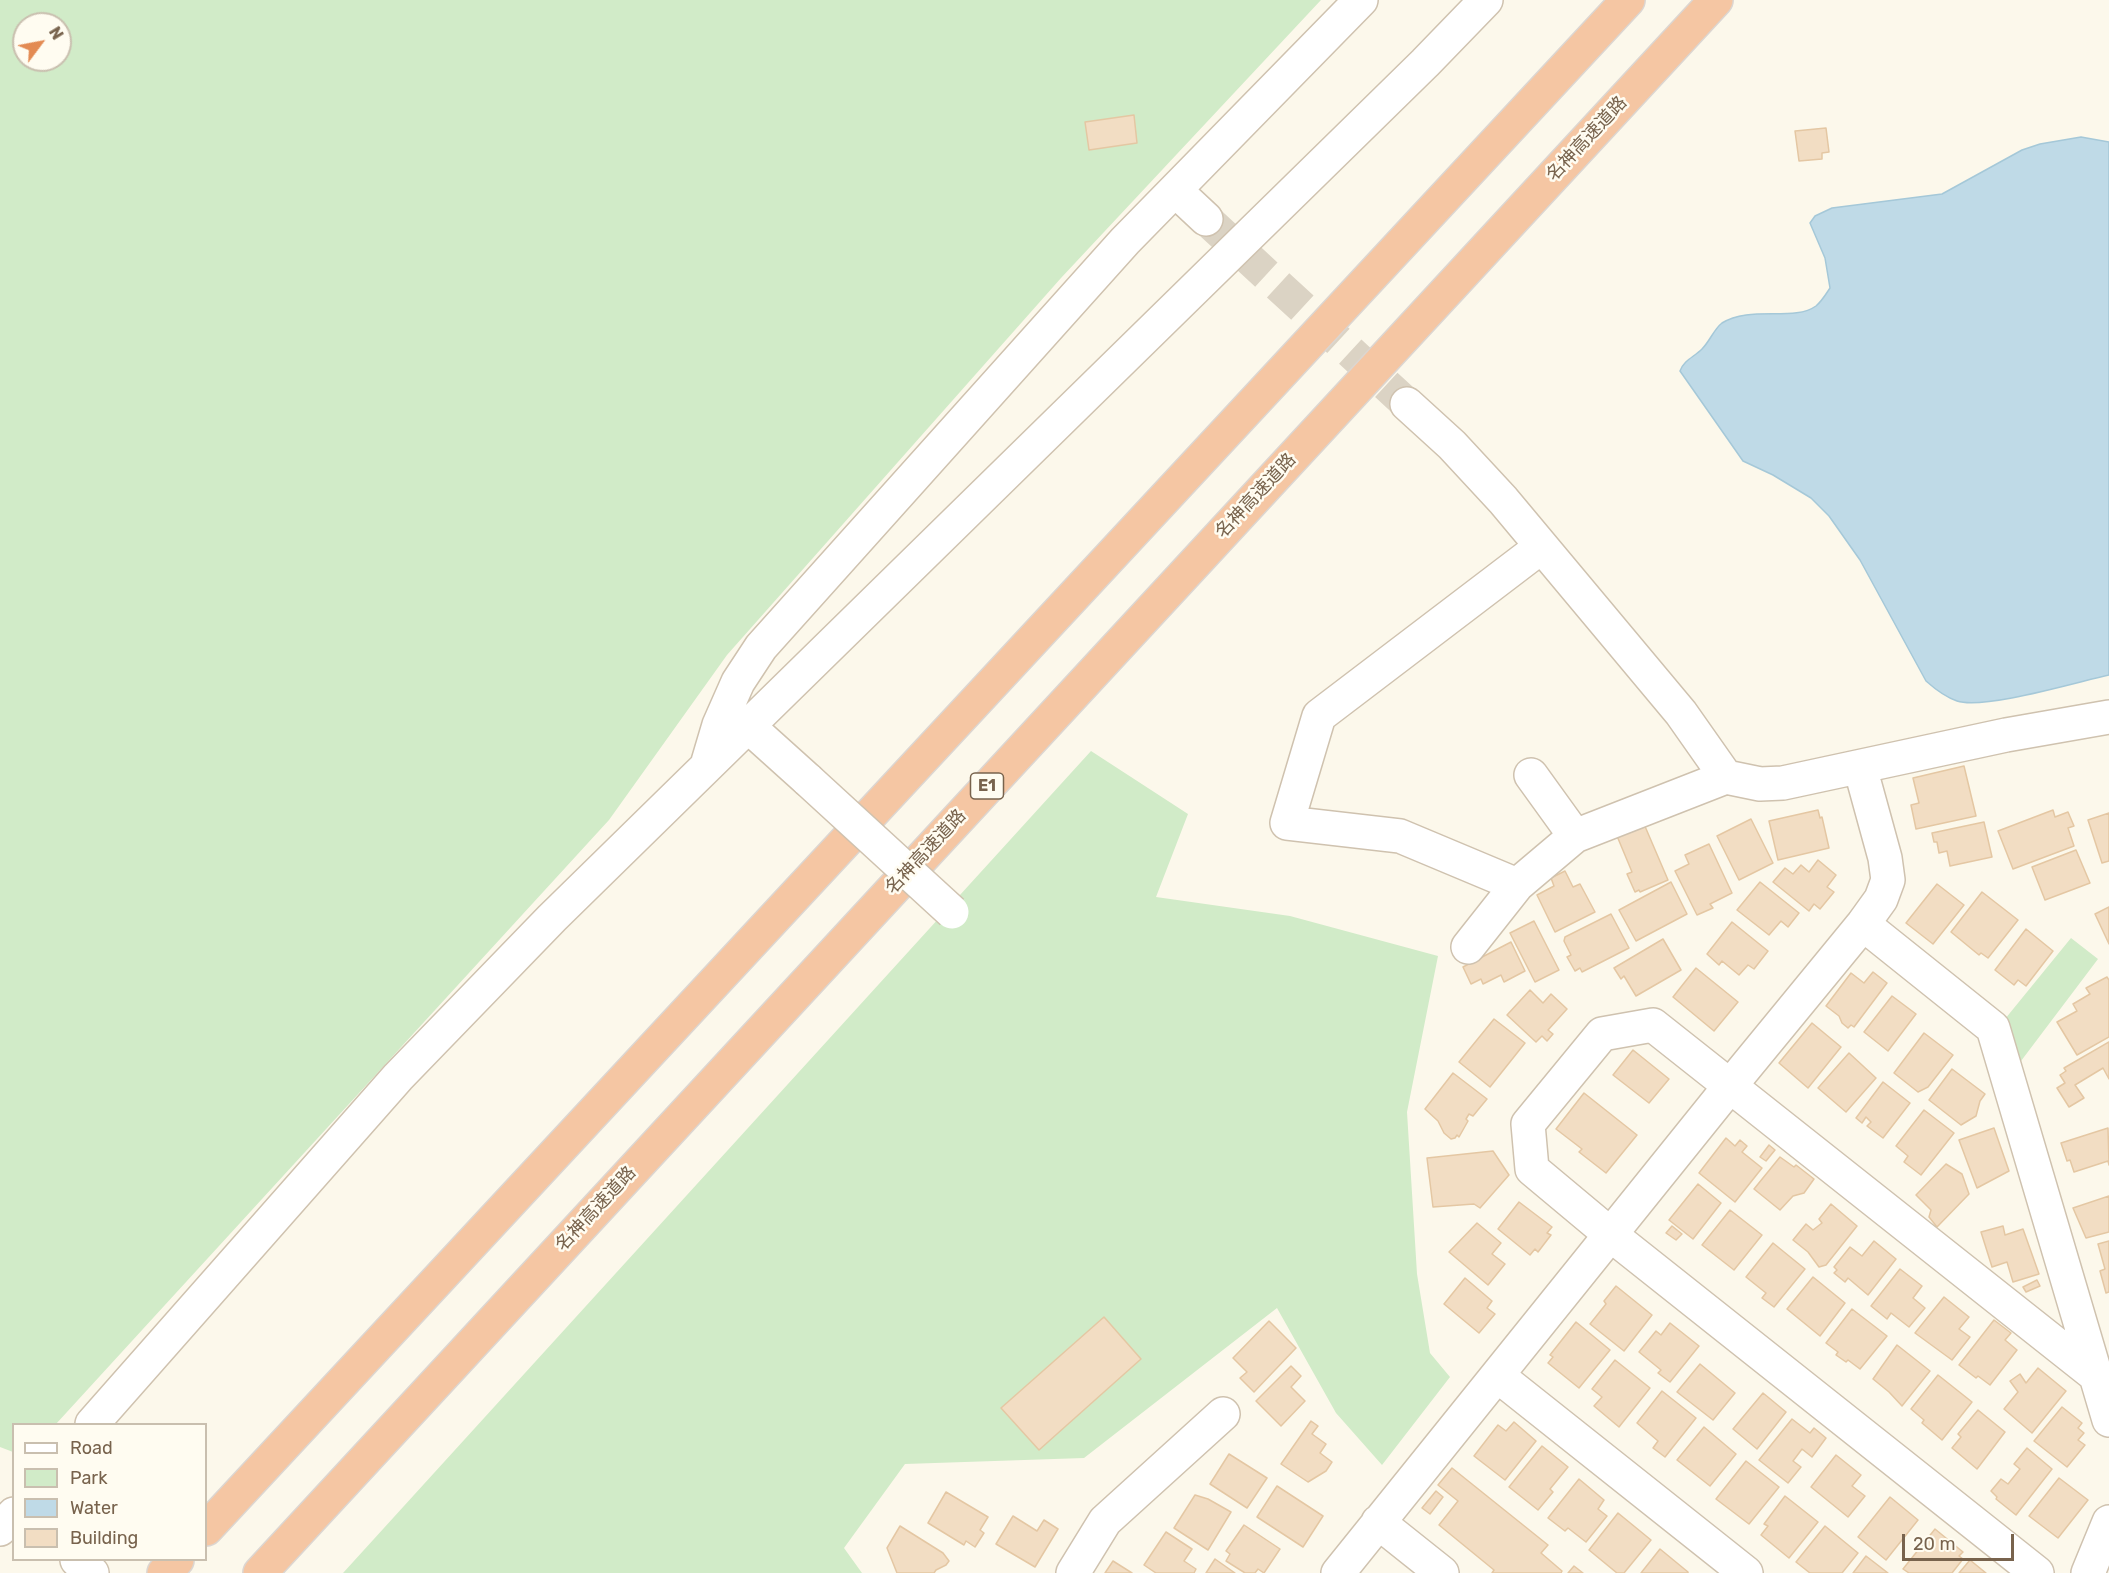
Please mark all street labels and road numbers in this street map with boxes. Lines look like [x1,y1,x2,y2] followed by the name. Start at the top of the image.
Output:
[1542,92,1632,186] street label: 名神高速道路
[1211,449,1301,543] street label: 名神高速道路
[970,773,1004,799] road number: E1
[881,805,971,899] street label: 名神高速道路
[551,1162,641,1256] street label: 名神高速道路

